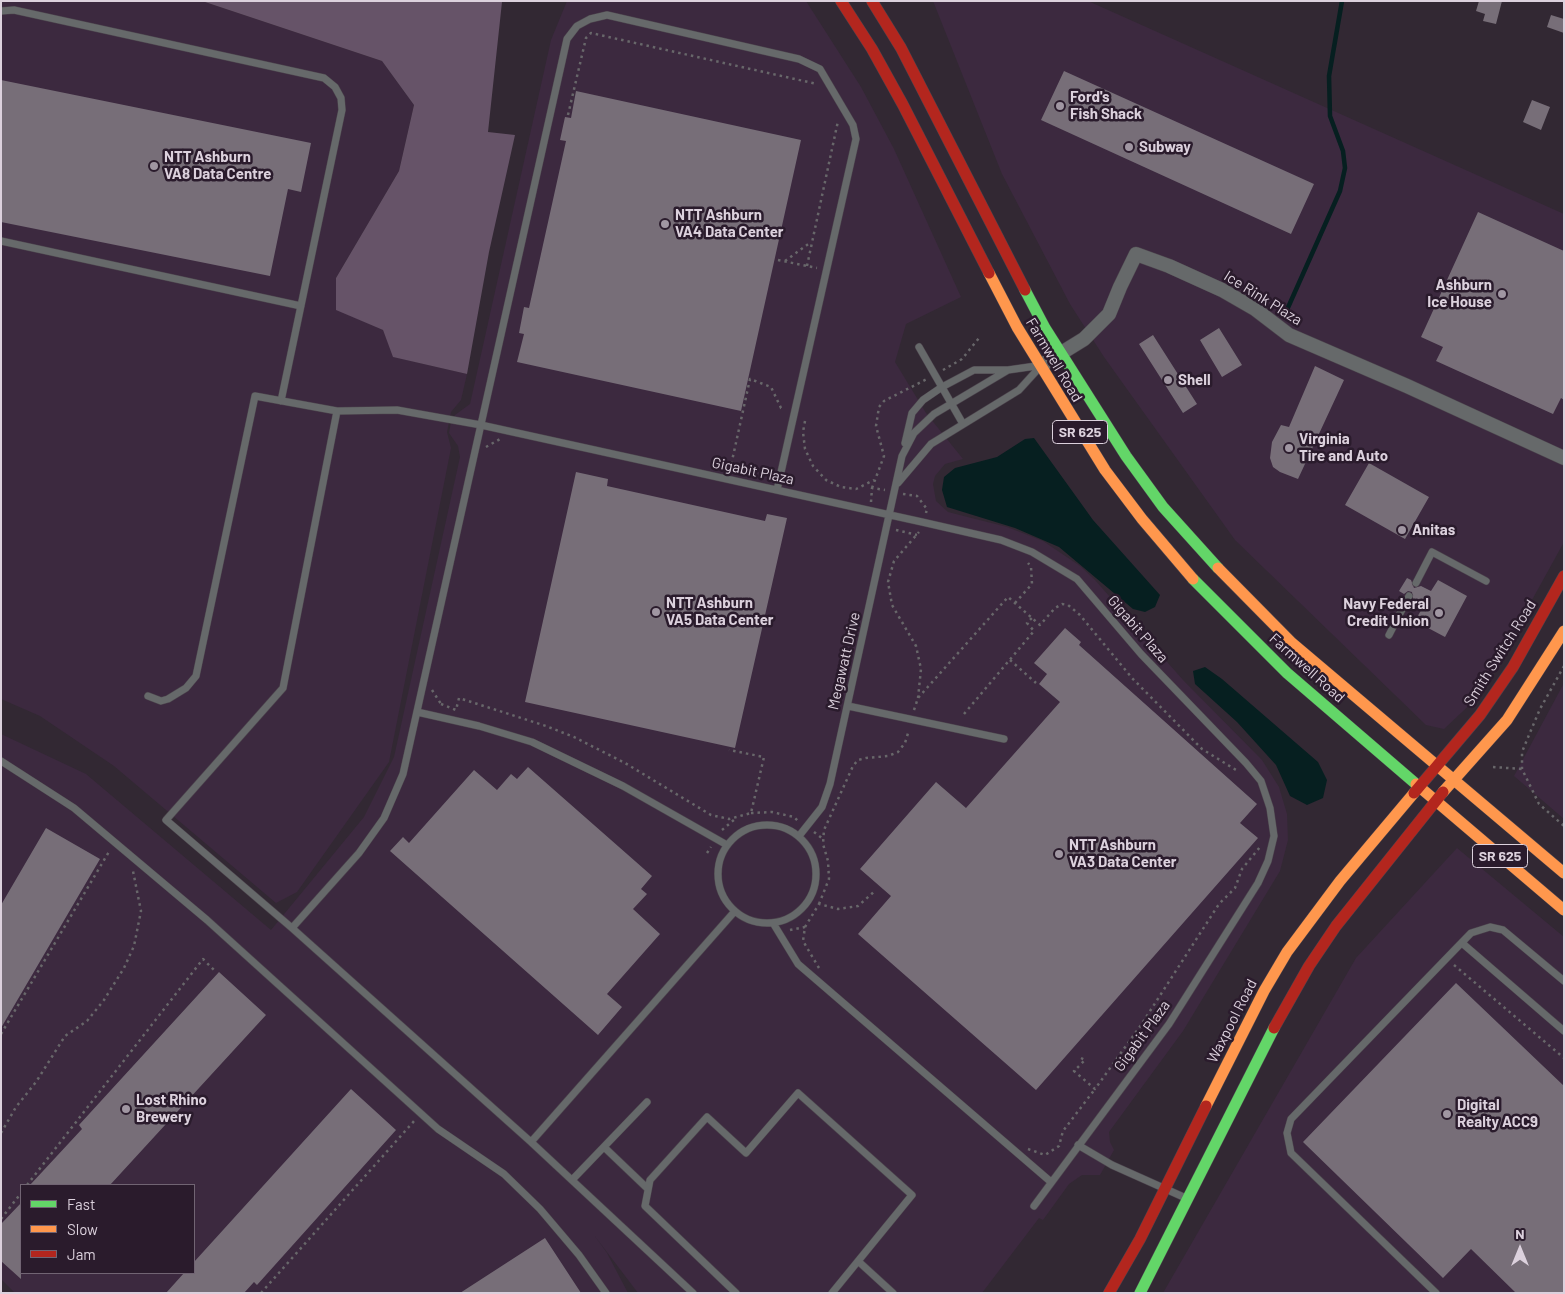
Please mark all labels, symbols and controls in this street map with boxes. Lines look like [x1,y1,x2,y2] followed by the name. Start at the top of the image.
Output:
[1070,88,1142,123] place label: Ford's Fish Shack
[1054,100,1066,112] marker: Ford's Fish Shack
[1139,138,1191,156] place label: Subway
[1123,141,1135,153] marker: Subway
[164,148,272,183] place label: NTT Ashburn VA8 Data Centre
[148,160,160,172] marker: NTT Ashburn VA8 Data Centre
[675,206,784,241] place label: NTT Ashburn VA4 Data Center
[659,218,671,230] marker: NTT Ashburn VA4 Data Center
[1221,267,1305,329] street label: Ice Rink Plaza
[1427,276,1492,311] place label: Ashburn Ice House
[1496,288,1508,300] marker: Ashburn Ice House
[1022,315,1086,405] street label: Farmwell Road
[1178,371,1211,389] place label: Shell
[1162,374,1174,386] marker: Shell
[1052,421,1108,444] road number: SR 625
[1299,430,1388,465] place label: Virginia Tire and Auto
[1283,442,1295,454] marker: Virginia Tire and Auto
[710,454,796,488] street label: Gigabit Plaza
[1412,521,1455,539] place label: Anitas
[1396,524,1408,536] marker: Anitas
[1104,592,1172,666] street label: Gigabit Plaza
[666,594,774,629] place label: NTT Ashburn VA5 Data Center
[1343,595,1429,630] place label: Navy Federal Credit Union
[1460,596,1540,710] street label: Smith Switch Road
[650,606,662,618] marker: NTT Ashburn VA5 Data Center
[1433,607,1445,619] marker: Navy Federal Credit Union
[824,610,864,712] street label: Megawatt Drive
[1266,630,1348,706] street label: Farmwell Road
[1069,836,1177,871] place label: NTT Ashburn VA3 Data Center
[1472,844,1528,868] road number: SR 625
[1053,848,1065,860] marker: NTT Ashburn VA3 Data Center
[1203,976,1261,1066] street label: Waxpool Road
[1110,997,1174,1075] street label: Gigabit Plaza
[136,1091,207,1126] place label: Lost Rhino Brewery
[1457,1096,1538,1131] place label: Digital Realty ACC9
[120,1103,132,1115] marker: Lost Rhino Brewery
[1441,1108,1453,1120] marker: Digital Realty ACC9
[20,1184,195,1274] legend
[67,1195,95,1213] text: Fast
[67,1220,98,1238] text: Slow
[1495,1224,1545,1274] north arrow
[1515,1225,1525,1242] text: N
[67,1245,96,1263] text: Jam

